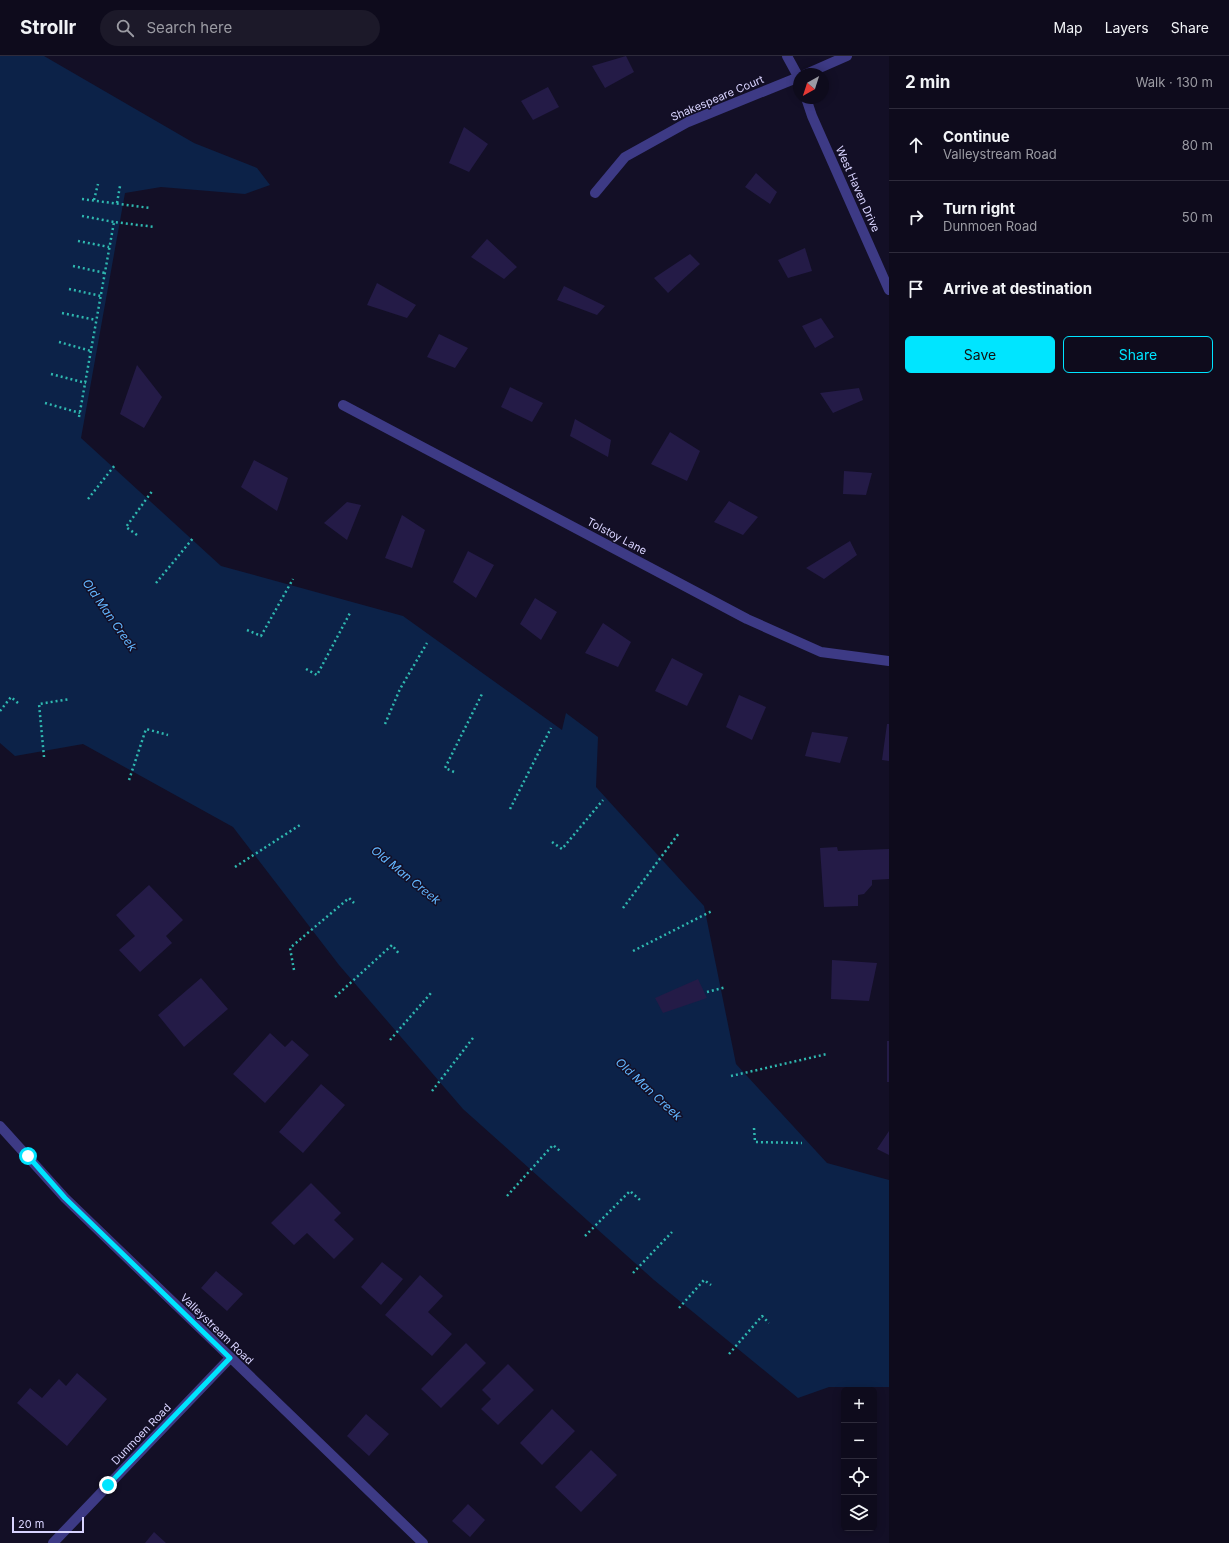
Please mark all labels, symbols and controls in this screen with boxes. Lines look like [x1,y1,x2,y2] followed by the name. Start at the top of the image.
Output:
[100,10,380,46] search box
[20,16,76,39] text: Strollr
[114,17,136,39] icon: search
[146,18,232,37] text: Search here
[1054,19,1083,36] text: Map
[1105,19,1149,36] text: Layers
[1171,19,1209,36] text: Share
[793,68,829,104] north arrow
[668,72,766,124] street label: Shakespeare Court
[905,72,950,92] text: 2 min
[1136,74,1213,90] text: Walk · 130 m
[943,127,1010,146] text: Continue
[905,134,927,156] icon: ahead
[1182,137,1213,153] text: 80 m
[833,144,883,234] street label: West Haven Drive
[943,146,1057,162] text: Valleystream Road
[943,199,1015,218] text: Turn right
[905,206,927,228] icon: right
[1182,209,1213,225] text: 50 m
[943,218,1037,234] text: Dunmoen Road
[905,278,927,300] icon: arrive
[943,279,1092,298] text: Arrive at destination
[905,336,1055,373] button: Save
[1063,336,1213,373] button: Share
[585,514,649,558] street label: Tolstoy Lane
[79,576,141,654] water label: Old Man Creek
[368,842,444,908] water label: Old Man Creek
[613,1055,685,1124] water label: Old Man Creek
[19,1147,37,1165] route start
[178,1291,256,1367] street label: Valleystream Road
[841,1387,877,1531] map controls
[841,1387,877,1423] button: +
[108,1400,174,1468] street label: Dunmoen Road
[841,1423,877,1459] button: −
[841,1459,877,1495] button: locate
[99,1476,117,1494] route end
[841,1495,877,1531] button: layers
[12,1515,84,1534] scale bar
[18,1517,44,1531] text: 20 m

